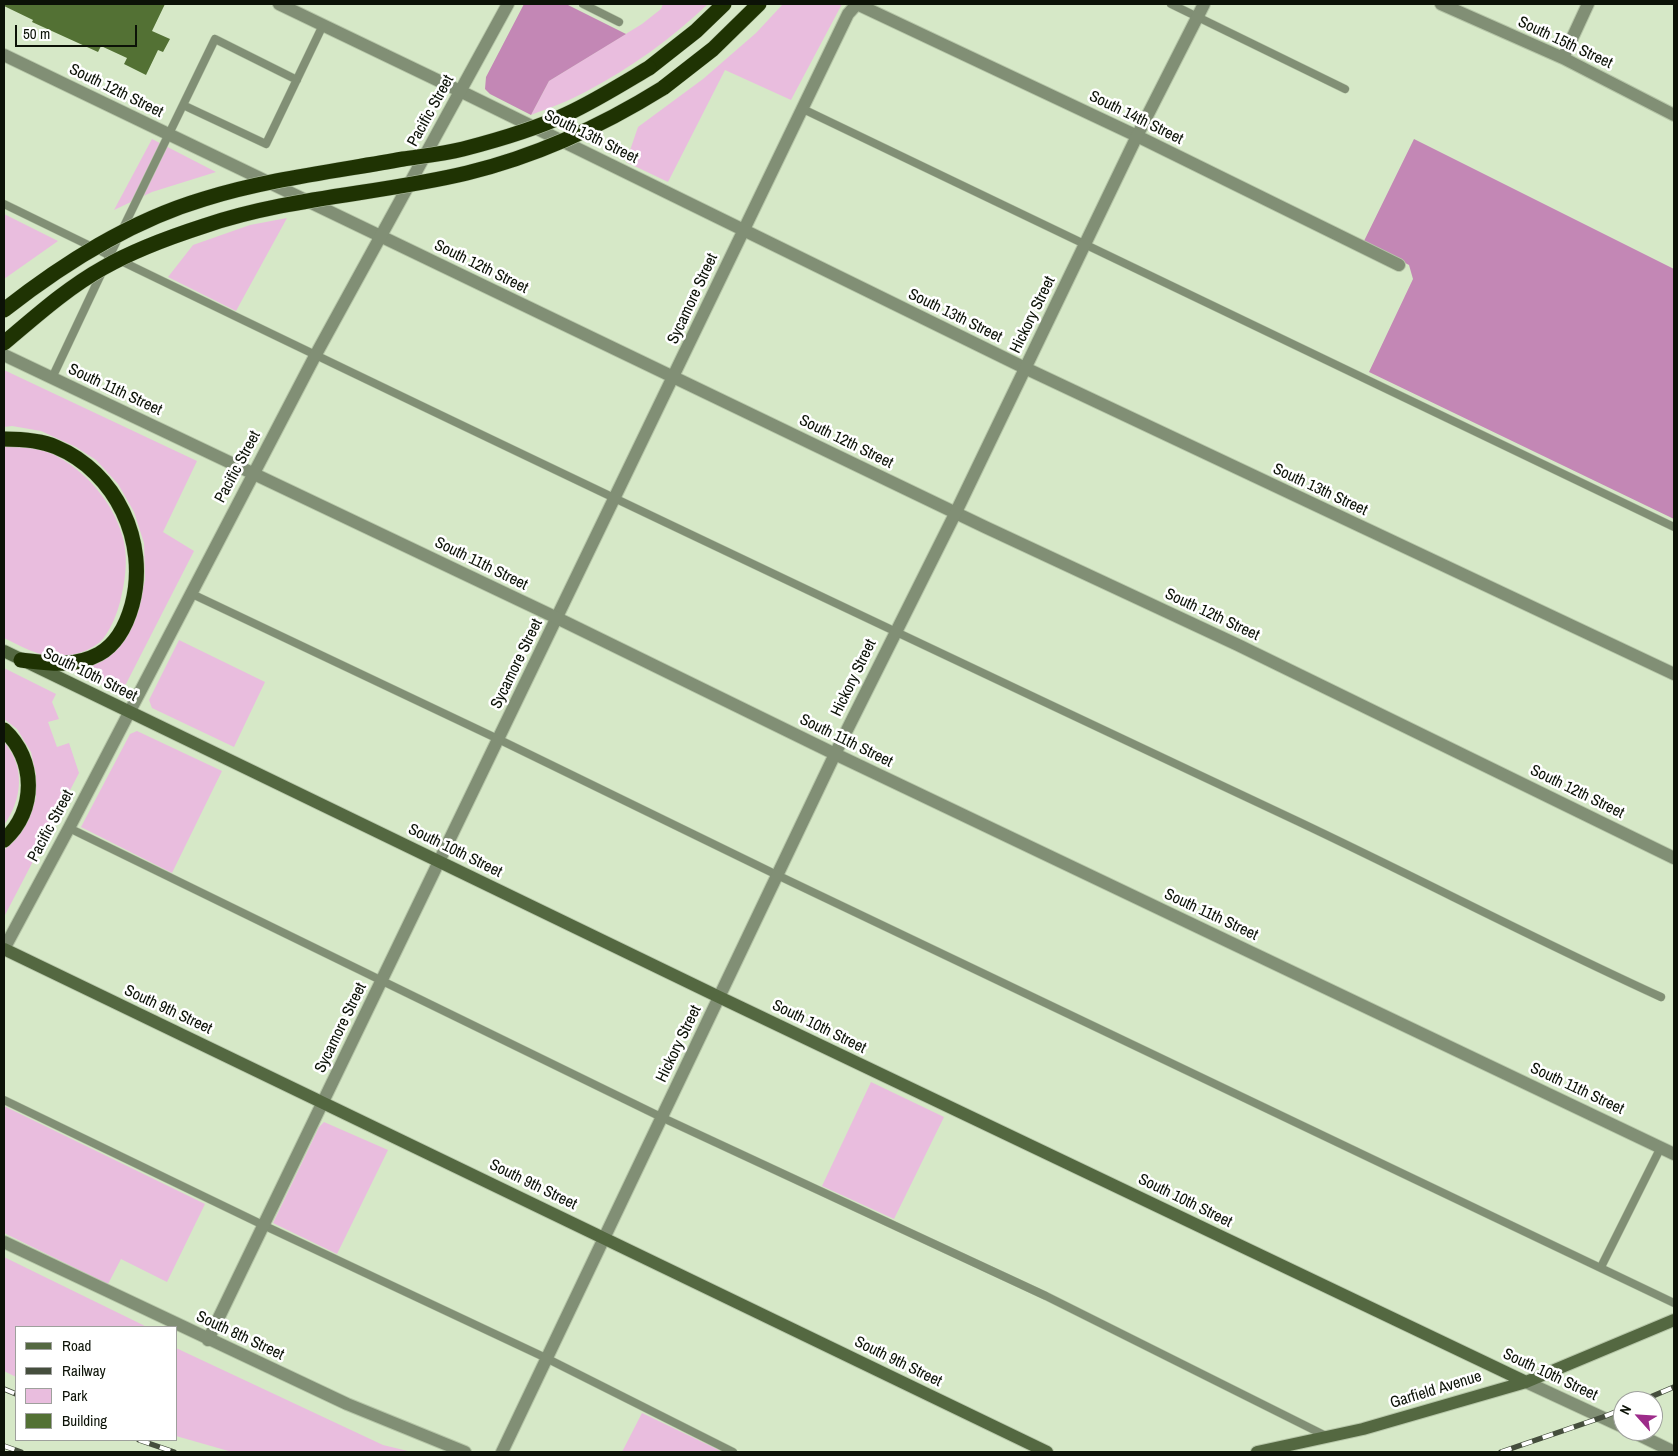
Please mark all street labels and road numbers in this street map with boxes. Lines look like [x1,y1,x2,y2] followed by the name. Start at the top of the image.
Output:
[1515,13,1615,73] street label: South 15th Street
[66,60,166,122] street label: South 12th Street
[404,72,458,150] street label: Pacific Street
[1086,87,1186,149] street label: South 14th Street
[541,106,641,168] street label: South 13th Street
[431,236,531,298] street label: South 12th Street
[664,251,722,347] street label: Sycamore Street
[1006,273,1060,357] street label: Hickory Street
[905,285,1005,347] street label: South 13th Street
[65,360,165,420] street label: South 11th Street
[796,411,896,473] street label: South 12th Street
[211,428,265,506] street label: Pacific Street
[1270,460,1370,520] street label: South 13th Street
[431,533,531,595] street label: South 11th Street
[1162,585,1262,645] street label: South 12th Street
[487,616,547,712] street label: Sycamore Street
[827,636,881,720] street label: Hickory Street
[40,644,140,706] street label: South 10th Street
[796,710,896,772] street label: South 11th Street
[1527,761,1627,823] street label: South 12th Street
[24,787,78,865] street label: Pacific Street
[405,820,505,882] street label: South 10th Street
[1161,885,1261,945] street label: South 11th Street
[311,980,371,1076] street label: Sycamore Street
[121,981,215,1039] street label: South 9th Street
[769,996,869,1058] street label: South 10th Street
[652,1002,706,1086] street label: Hickory Street
[1527,1059,1627,1119] street label: South 11th Street
[486,1156,580,1214] street label: South 9th Street
[1135,1170,1235,1232] street label: South 10th Street
[193,1307,287,1365] street label: South 8th Street
[851,1333,945,1391] street label: South 9th Street
[1500,1345,1600,1405] street label: South 10th Street
[1388,1367,1484,1413] street label: Garfield Avenue

